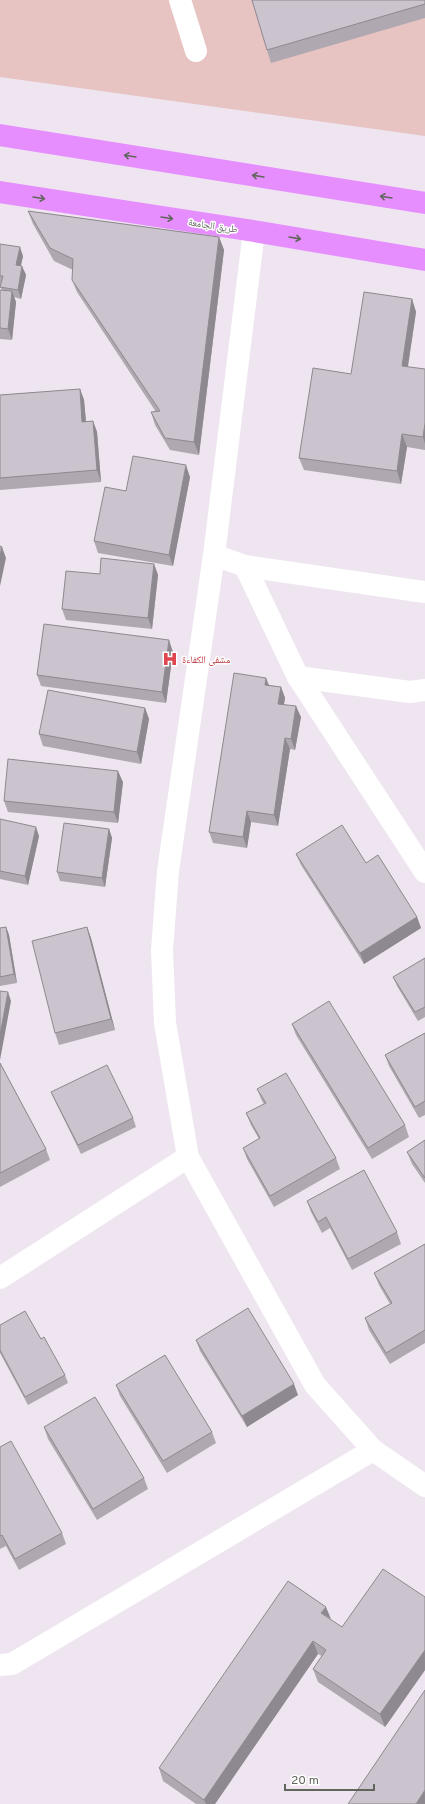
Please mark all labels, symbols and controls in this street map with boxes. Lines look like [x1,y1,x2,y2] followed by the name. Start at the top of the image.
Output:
[124,152,137,160] one-way arrow
[252,172,265,180] one-way arrow
[380,193,393,201] one-way arrow
[32,194,45,202] one-way arrow
[160,214,173,222] one-way arrow
[187,216,239,237] street label: طريق الجامعة
[288,234,301,242] one-way arrow
[161,650,179,668] hospital icon: مشفى الكفاءة
[182,654,231,667] place label: مشفى الكفاءة
[285,1766,374,1792] scale bar
[291,1773,319,1789] text: 20 m

